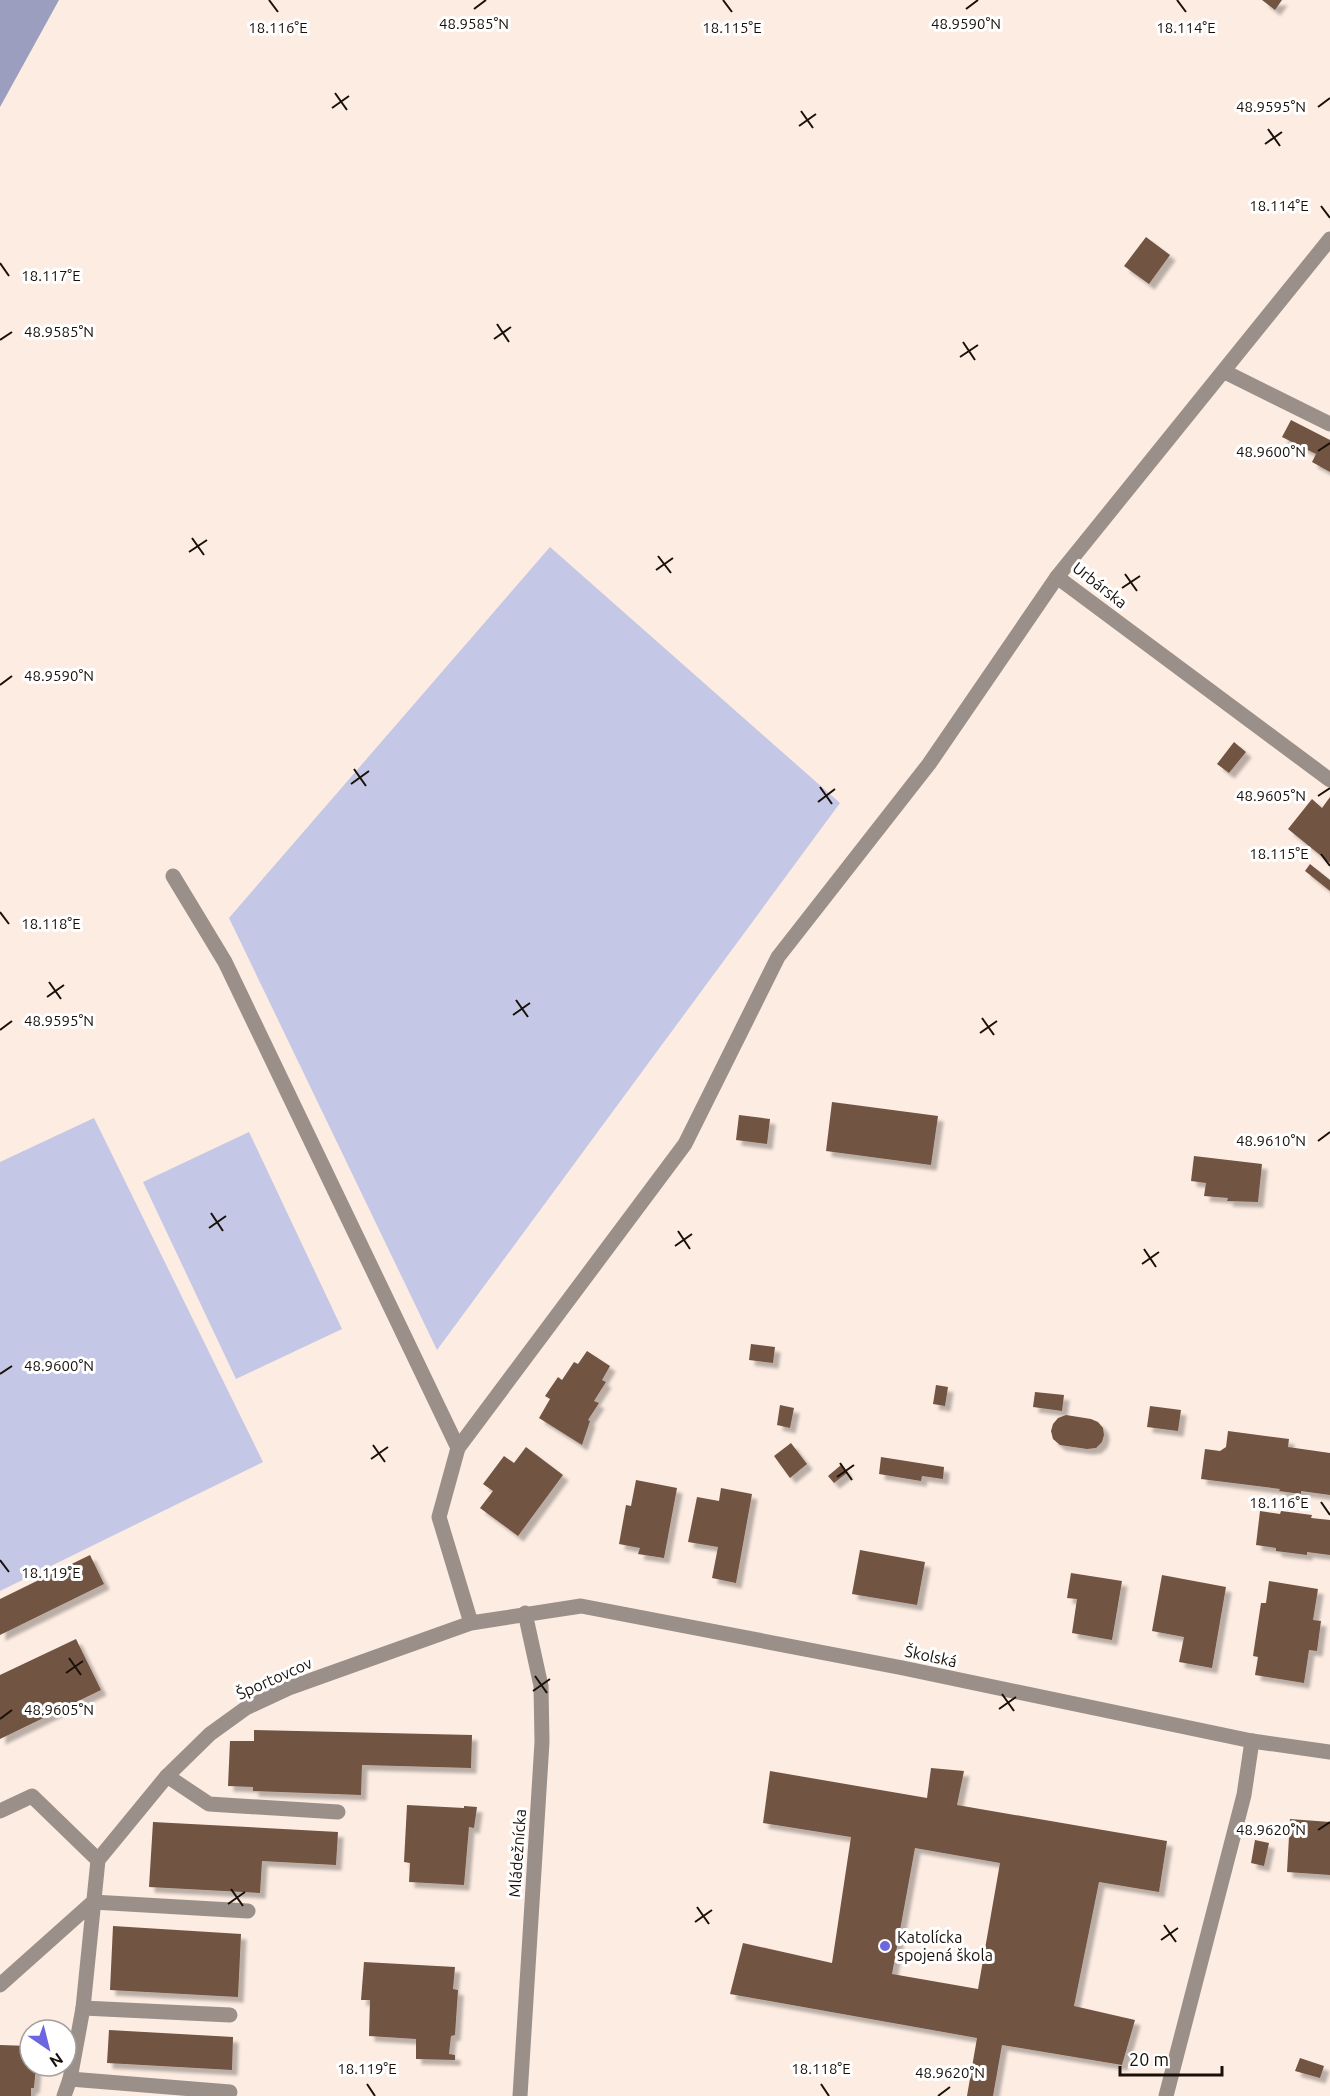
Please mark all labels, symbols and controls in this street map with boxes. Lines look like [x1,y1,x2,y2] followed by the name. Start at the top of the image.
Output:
[439,15,509,32] text: 48.9585°N
[931,15,1001,32] text: 48.9590°N
[248,19,308,36] text: 18.116°E
[702,19,762,36] text: 18.115°E
[1156,19,1216,36] text: 18.114°E
[1236,98,1306,115] text: 48.9595°N
[1249,197,1309,214] text: 18.114°E
[21,267,81,284] text: 18.117°E
[24,323,94,340] text: 48.9585°N
[1236,443,1306,460] text: 48.9600°N
[1069,558,1131,612] street label: Urbárska
[24,667,94,684] text: 48.9590°N
[1236,787,1306,804] text: 48.9605°N
[1249,845,1309,862] text: 18.115°E
[21,915,81,932] text: 18.118°E
[24,1012,94,1029] text: 48.9595°N
[1236,1132,1306,1149] text: 48.9610°N
[24,1357,94,1374] text: 48.9600°N
[1249,1494,1309,1511] text: 18.116°E
[21,1564,81,1581] text: 18.119°E
[903,1641,959,1670] street label: Školská
[233,1652,315,1703] street label: Športovcov
[24,1701,94,1718] text: 48.9605°N
[505,1808,529,1898] street label: Mládežnícka
[1236,1821,1306,1838] text: 48.9620°N
[897,1928,993,1964] place label: Katolícka spojená škola
[878,1939,892,1953] marker: Katolícka spojená škola
[18,2018,78,2078] north arrow
[1120,2039,1222,2077] scale bar
[47,2049,67,2071] text: N
[1129,2049,1169,2069] text: 20 m
[337,2060,397,2077] text: 18.119°E
[791,2060,851,2077] text: 18.118°E
[915,2064,985,2081] text: 48.9620°N

